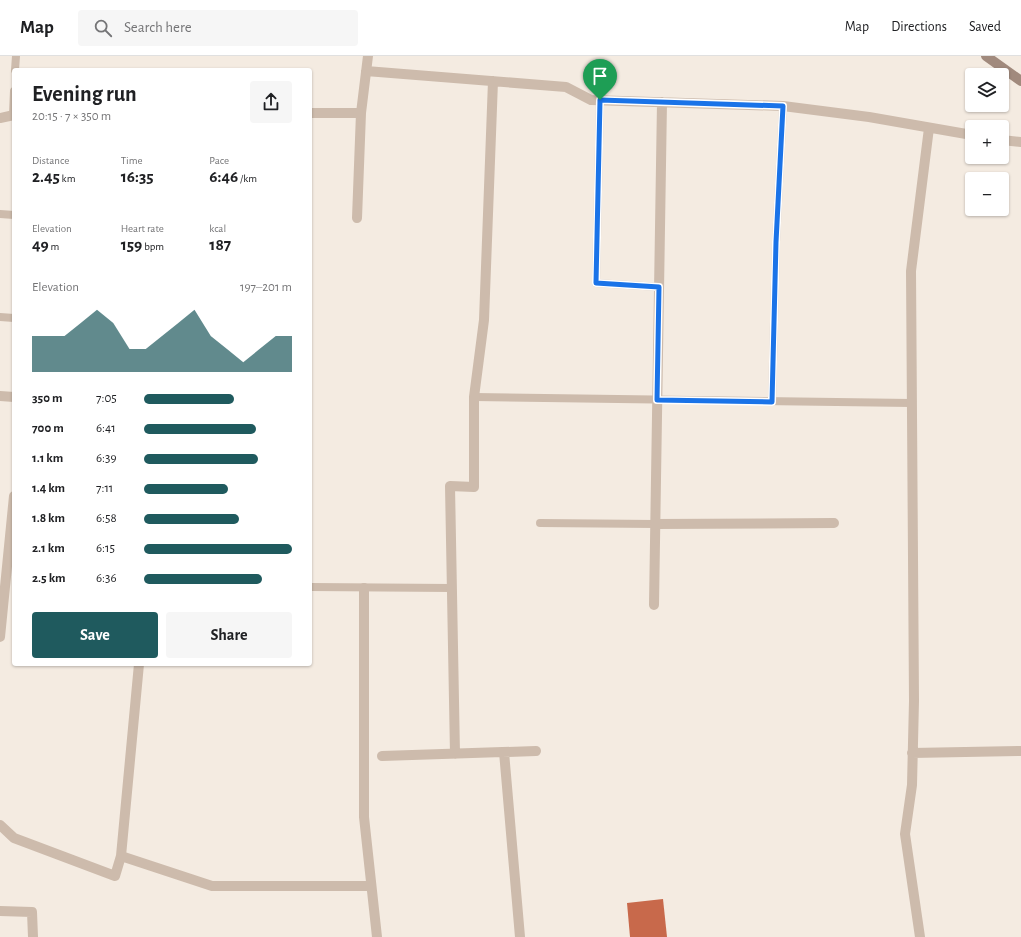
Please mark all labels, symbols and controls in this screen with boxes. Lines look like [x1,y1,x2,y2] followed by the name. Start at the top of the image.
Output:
[78,10,358,46] search box
[92,17,114,39] icon: search
[20,18,54,37] text: Map
[124,20,192,35] text: Search here
[845,20,869,34] text: Map
[891,20,947,34] text: Directions
[969,20,1001,34] text: Saved
[583,59,617,100] pin
[589,65,611,87] icon: arrive
[965,68,1009,216] map controls
[965,68,1009,112] button: layers
[250,81,292,123] button: share
[32,83,137,105] text: Evening run
[32,110,111,123] text: 20:15 · 7 × 350 m
[965,120,1009,164] button: +
[32,155,69,166] text: Distance
[121,155,143,166] text: Time
[209,155,229,166] text: Pace
[32,168,60,185] text: 2.45
[121,168,154,185] text: 16:35
[209,168,238,185] text: 6:46
[965,172,1009,216] button: −
[60,173,75,184] text: km
[238,173,257,184] text: /km
[32,223,72,234] text: Elevation
[121,223,164,234] text: Heart rate
[209,223,226,234] text: kcal
[32,236,49,253] text: 49
[121,236,142,253] text: 159
[209,236,231,253] text: 187
[49,241,59,252] text: m
[142,241,164,252] text: bpm
[32,281,79,294] text: Elevation
[240,281,292,294] text: 197–201 m
[32,392,62,405] text: 350 m
[96,392,117,405] text: 7:05
[32,422,64,435] text: 700 m
[96,422,116,435] text: 6:41
[32,452,63,465] text: 1.1 km
[96,452,117,465] text: 6:39
[32,482,65,495] text: 1.4 km
[96,482,113,495] text: 7:11
[32,512,65,525] text: 1.8 km
[96,512,117,525] text: 6:58
[32,542,65,555] text: 2.1 km
[96,542,115,555] text: 6:15
[32,572,66,585] text: 2.5 km
[96,572,117,585] text: 6:36
[32,612,158,658] button: Save
[166,612,292,658] button: Share

